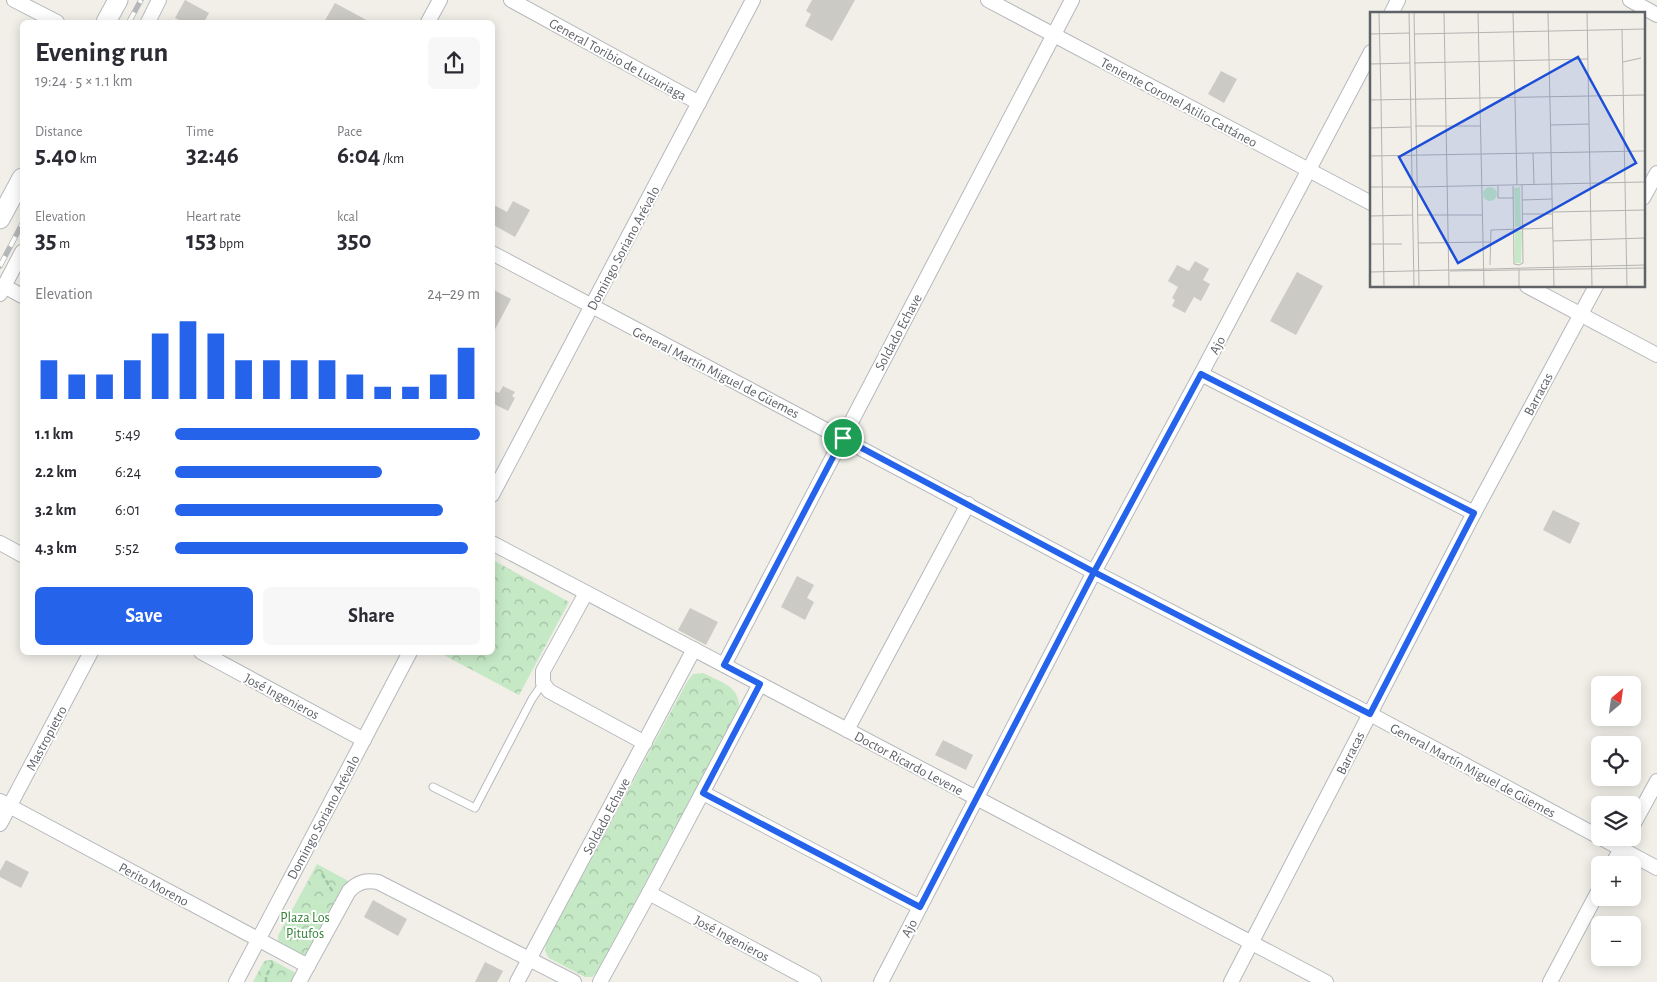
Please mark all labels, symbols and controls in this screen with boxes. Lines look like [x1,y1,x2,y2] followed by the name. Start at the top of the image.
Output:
[1370,12,1644,288] inset map
[547,16,689,104] street label: General Toribio de Luzuriaga
[428,37,480,89] button: share
[35,39,168,67] text: Evening run
[1098,56,1259,150] street label: Teniente Coronel Atilio Cattáneo
[35,73,133,89] text: 19:24 · 5 × 1.1 km
[35,125,82,139] text: Distance
[186,125,214,139] text: Time
[337,125,362,139] text: Pace
[35,143,77,168] text: 5.40
[186,143,239,168] text: 32:46
[337,143,380,168] text: 6:04
[77,152,97,166] text: km
[380,152,404,166] text: /km
[585,184,663,313] street label: Domingo Soriano Arévalo
[35,210,86,224] text: Elevation
[186,210,241,224] text: Heart rate
[337,210,358,224] text: kcal
[35,228,57,253] text: 35
[186,228,217,253] text: 153
[337,228,372,253] text: 350
[57,237,70,251] text: m
[217,237,244,251] text: bpm
[35,286,93,302] text: Elevation
[427,286,480,302] text: 24–29 m
[873,292,925,373] street label: Soldado Echave
[630,325,801,421] street label: General Martín Miguel de Güemes
[1207,334,1229,357] street label: Ajo
[1522,371,1556,418] street label: Barracas
[822,417,864,459] pin
[829,424,857,452] icon: arrive
[35,426,73,442] text: 1.1 km
[115,426,141,442] text: 5:49
[35,464,77,480] text: 2.2 km
[115,464,141,480] text: 6:24
[35,502,76,518] text: 3.2 km
[115,502,140,518] text: 6:01
[35,540,77,556] text: 4.3 km
[115,540,139,556] text: 5:52
[35,587,253,645] button: Save
[263,587,480,645] button: Share
[242,671,321,722] street label: José Ingenieros
[1591,676,1641,726] north arrow
[1591,676,1641,966] map controls
[24,704,70,773] street label: Mastropietro
[1387,721,1558,821] street label: General Martín Miguel de Güemes
[852,729,965,798] street label: Doctor Ricardo Levene
[1334,730,1368,777] street label: Barracas
[1591,736,1641,786] button: locate
[285,753,363,882] street label: Domingo Soriano Arévalo
[581,776,633,857] street label: Soldado Echave
[1591,796,1641,846] button: layers
[1591,856,1641,906] button: +
[116,861,191,909] street label: Perito Moreno
[280,911,330,941] park label: Plaza Los Pitufos
[692,913,771,964] street label: José Ingenieros
[1591,916,1641,966] button: −
[899,917,921,940] street label: Ajo

